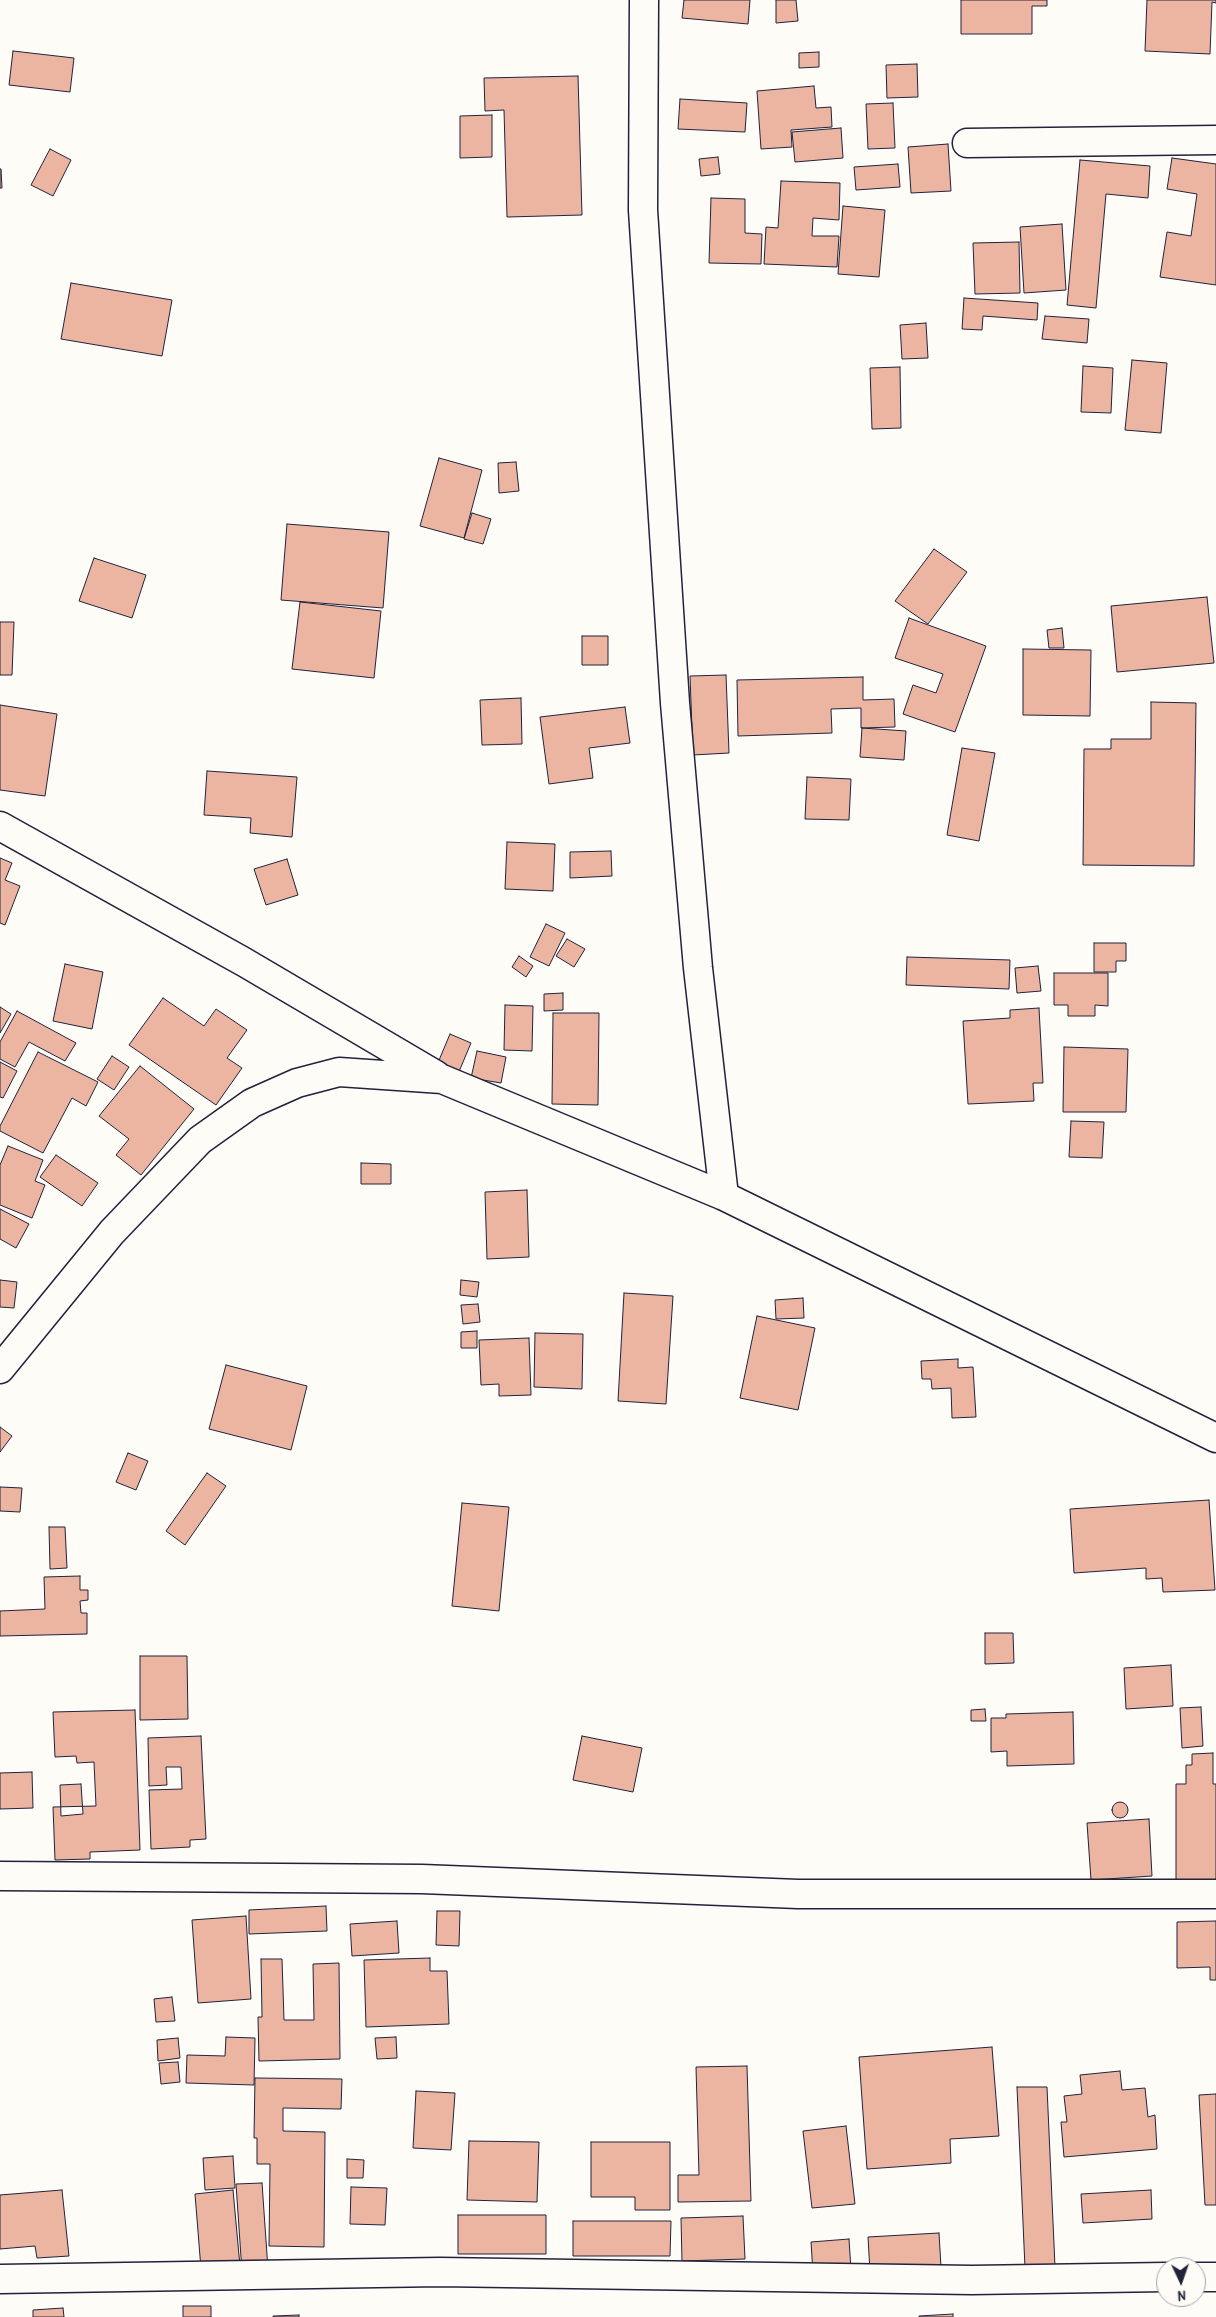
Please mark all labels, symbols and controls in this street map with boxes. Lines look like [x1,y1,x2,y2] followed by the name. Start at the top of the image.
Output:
[1156,2257,1206,2307] north arrow
[1178,2287,1186,2306] text: N

